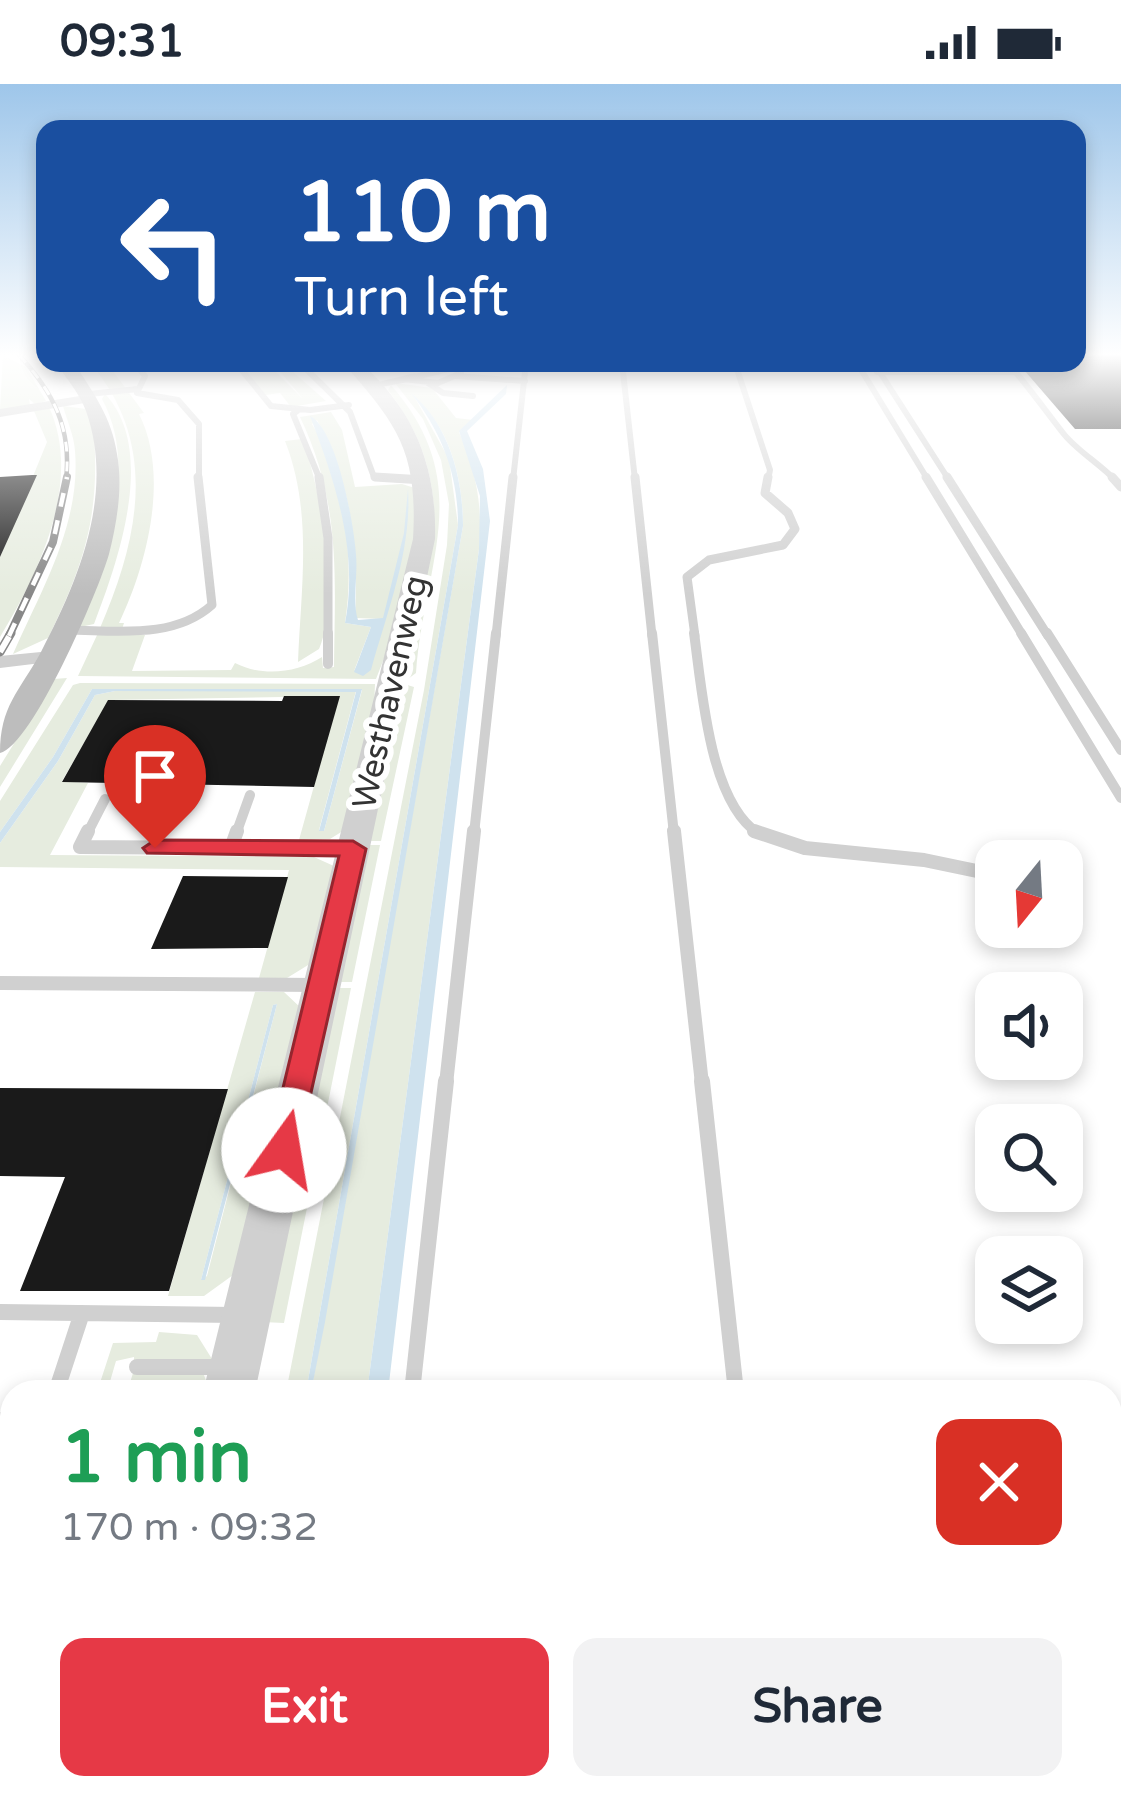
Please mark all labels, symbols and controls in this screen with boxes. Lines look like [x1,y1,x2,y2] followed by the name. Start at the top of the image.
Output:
[60,15,185,69] text: 09:31
[294,163,551,264] text: 110 m
[96,168,252,324] icon: left
[294,265,509,330] text: Turn left
[345,572,436,813] street label: Westhavenweg
[104,725,206,848] pin
[122,743,188,809] icon: arrive
[975,840,1083,948] north arrow
[975,840,1083,1344] map controls
[975,972,1083,1080] button: sound
[221,1087,347,1213] position arrow
[975,1104,1083,1212] button: search
[975,1236,1083,1344] button: layers
[60,1415,252,1502] text: 1 min
[936,1419,1062,1545] button: close
[60,1504,318,1551] text: 170 m · 09:32
[60,1638,549,1776] button: Exit
[573,1638,1062,1776] button: Share

